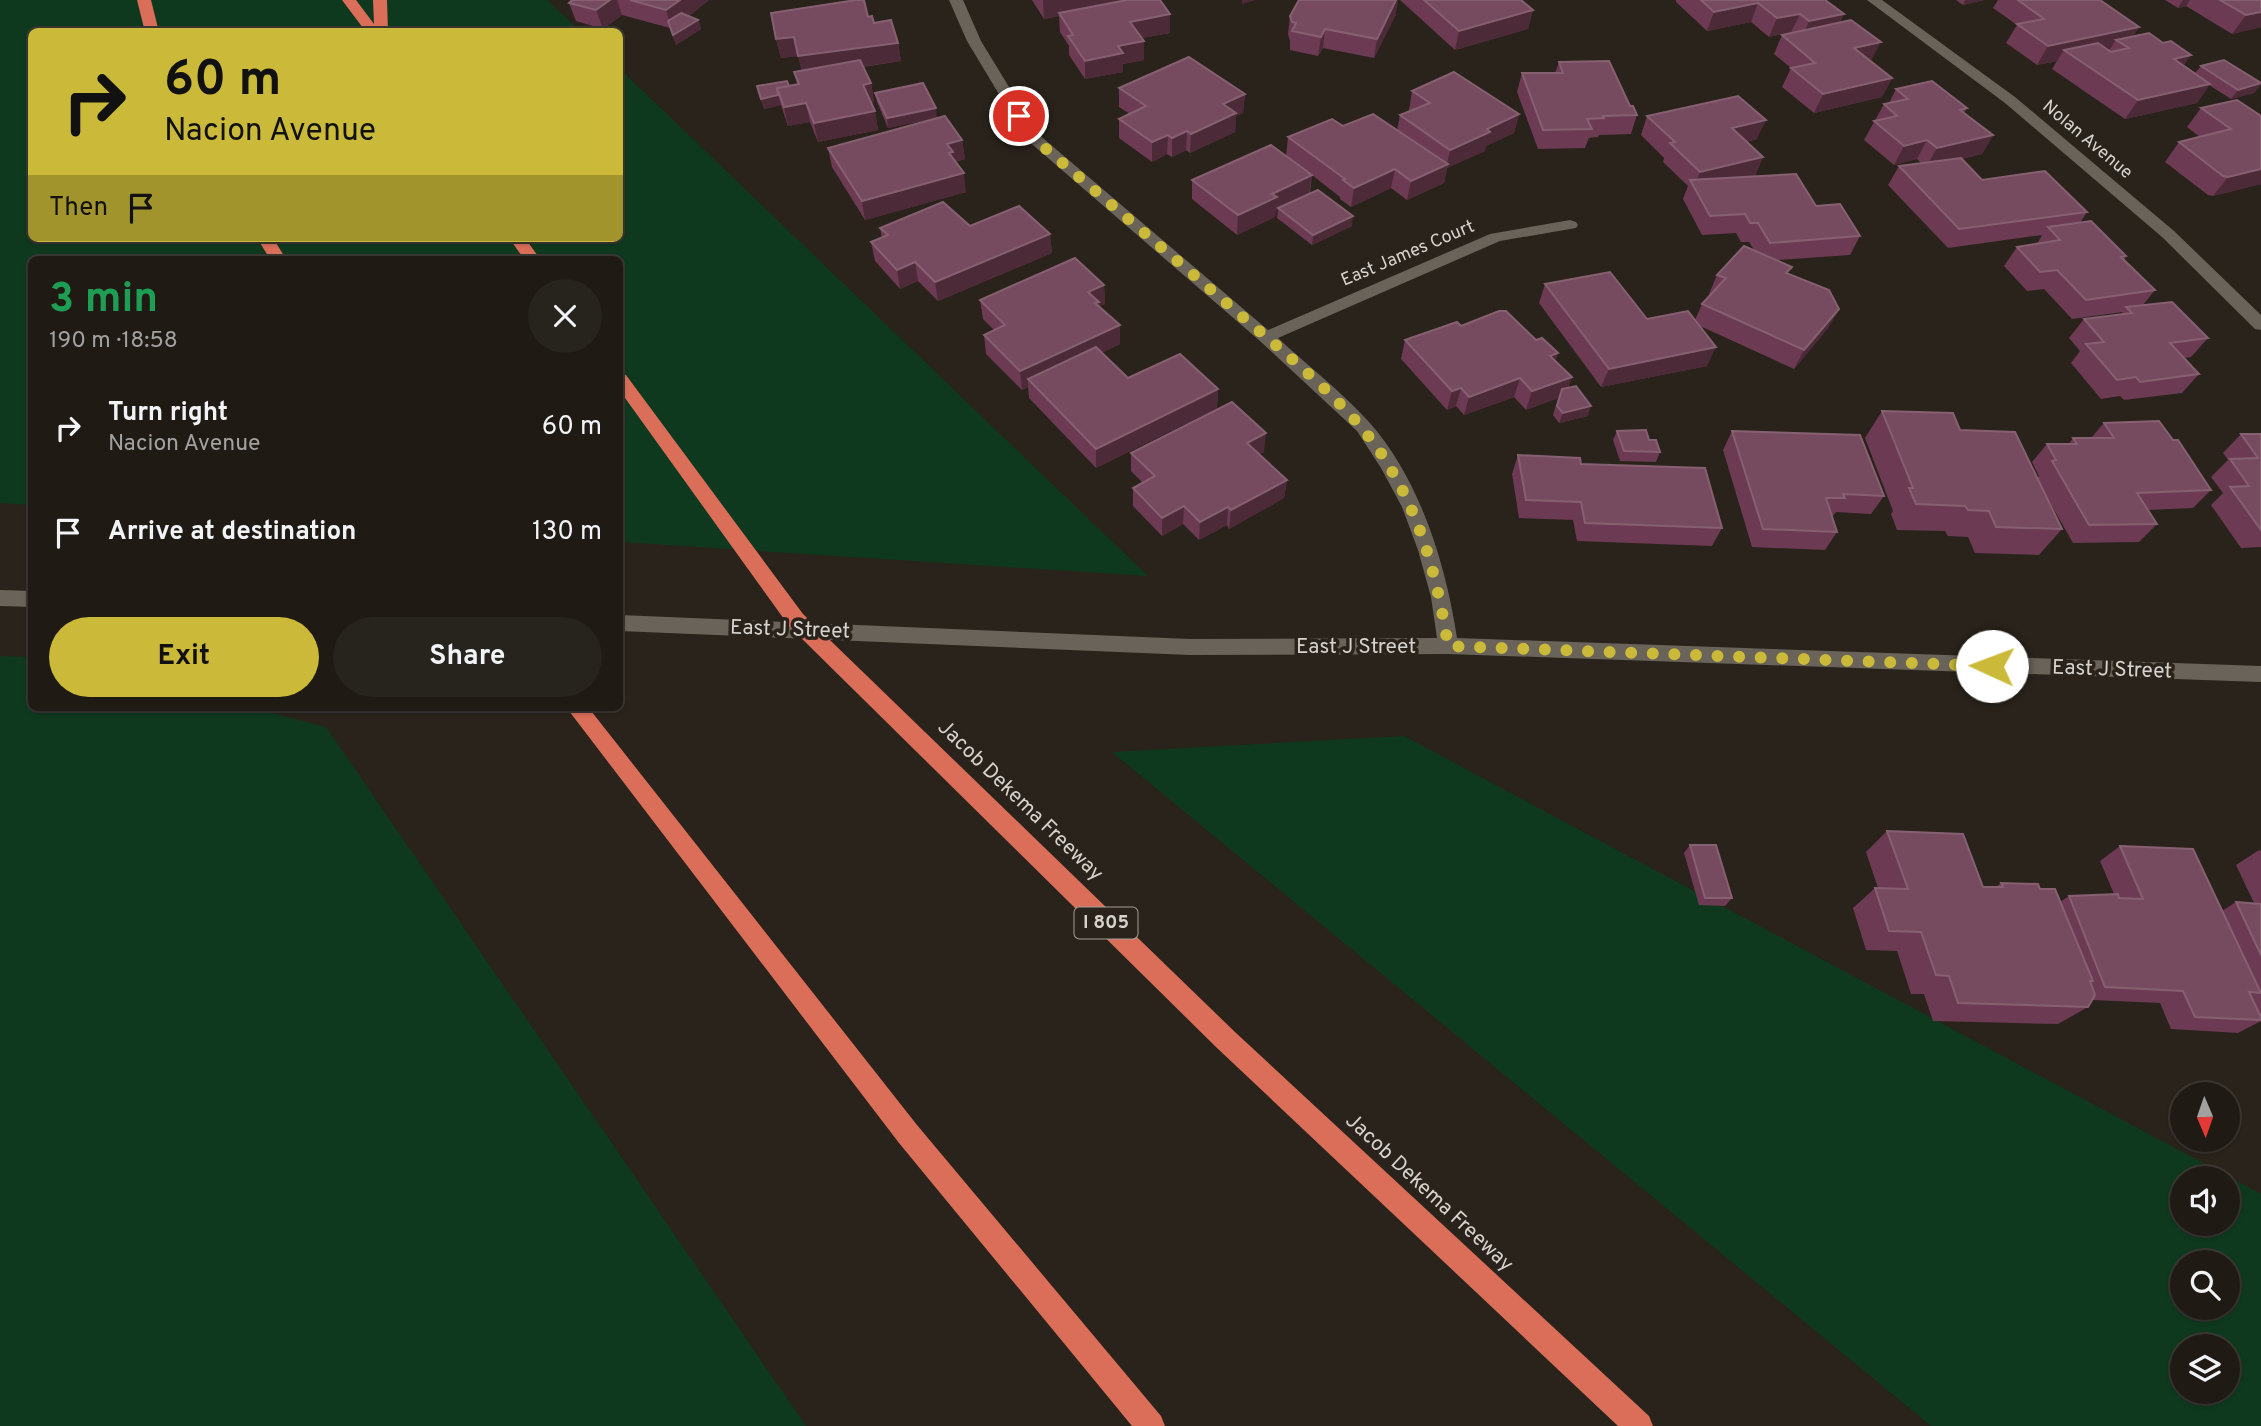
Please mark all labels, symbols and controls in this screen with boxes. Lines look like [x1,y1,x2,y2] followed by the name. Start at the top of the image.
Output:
[164,51,282,113] text: 60 m
[49,56,140,147] icon: right
[989,86,1049,146] pin
[2037,95,2137,185] street label: Nolan Avenue
[1000,97,1038,135] icon: arrive
[164,112,376,152] text: Nacion Avenue
[122,189,160,227] icon: arrive
[49,192,108,225] text: Then
[1338,216,1478,292] street label: East James Court
[49,274,158,327] text: 3 min
[528,279,602,353] button: close
[49,327,178,356] text: 190 m · 18:58
[108,397,228,430] text: Turn right
[49,409,87,447] icon: right
[542,411,602,444] text: 60 m
[108,430,260,459] text: Nacion Avenue
[49,514,87,552] icon: arrive
[108,516,356,549] text: Arrive at destination
[532,516,602,549] text: 130 m
[729,614,851,646] street label: East J Street
[49,617,319,697] button: Exit
[333,617,602,697] button: Share
[1955,629,2029,703] position arrow
[1296,634,1416,661] street label: East J Street
[2051,654,2173,686] street label: East J Street
[931,715,1109,887] street label: Jacob Dekema Freeway
[1074,908,1138,939] road number: I 805
[2170,1082,2240,1152] north arrow
[2170,1082,2240,1404] map controls
[1339,1108,1519,1278] street label: Jacob Dekema Freeway
[2170,1166,2240,1236] button: sound
[2170,1250,2240,1320] button: search
[2170,1334,2240,1404] button: layers

